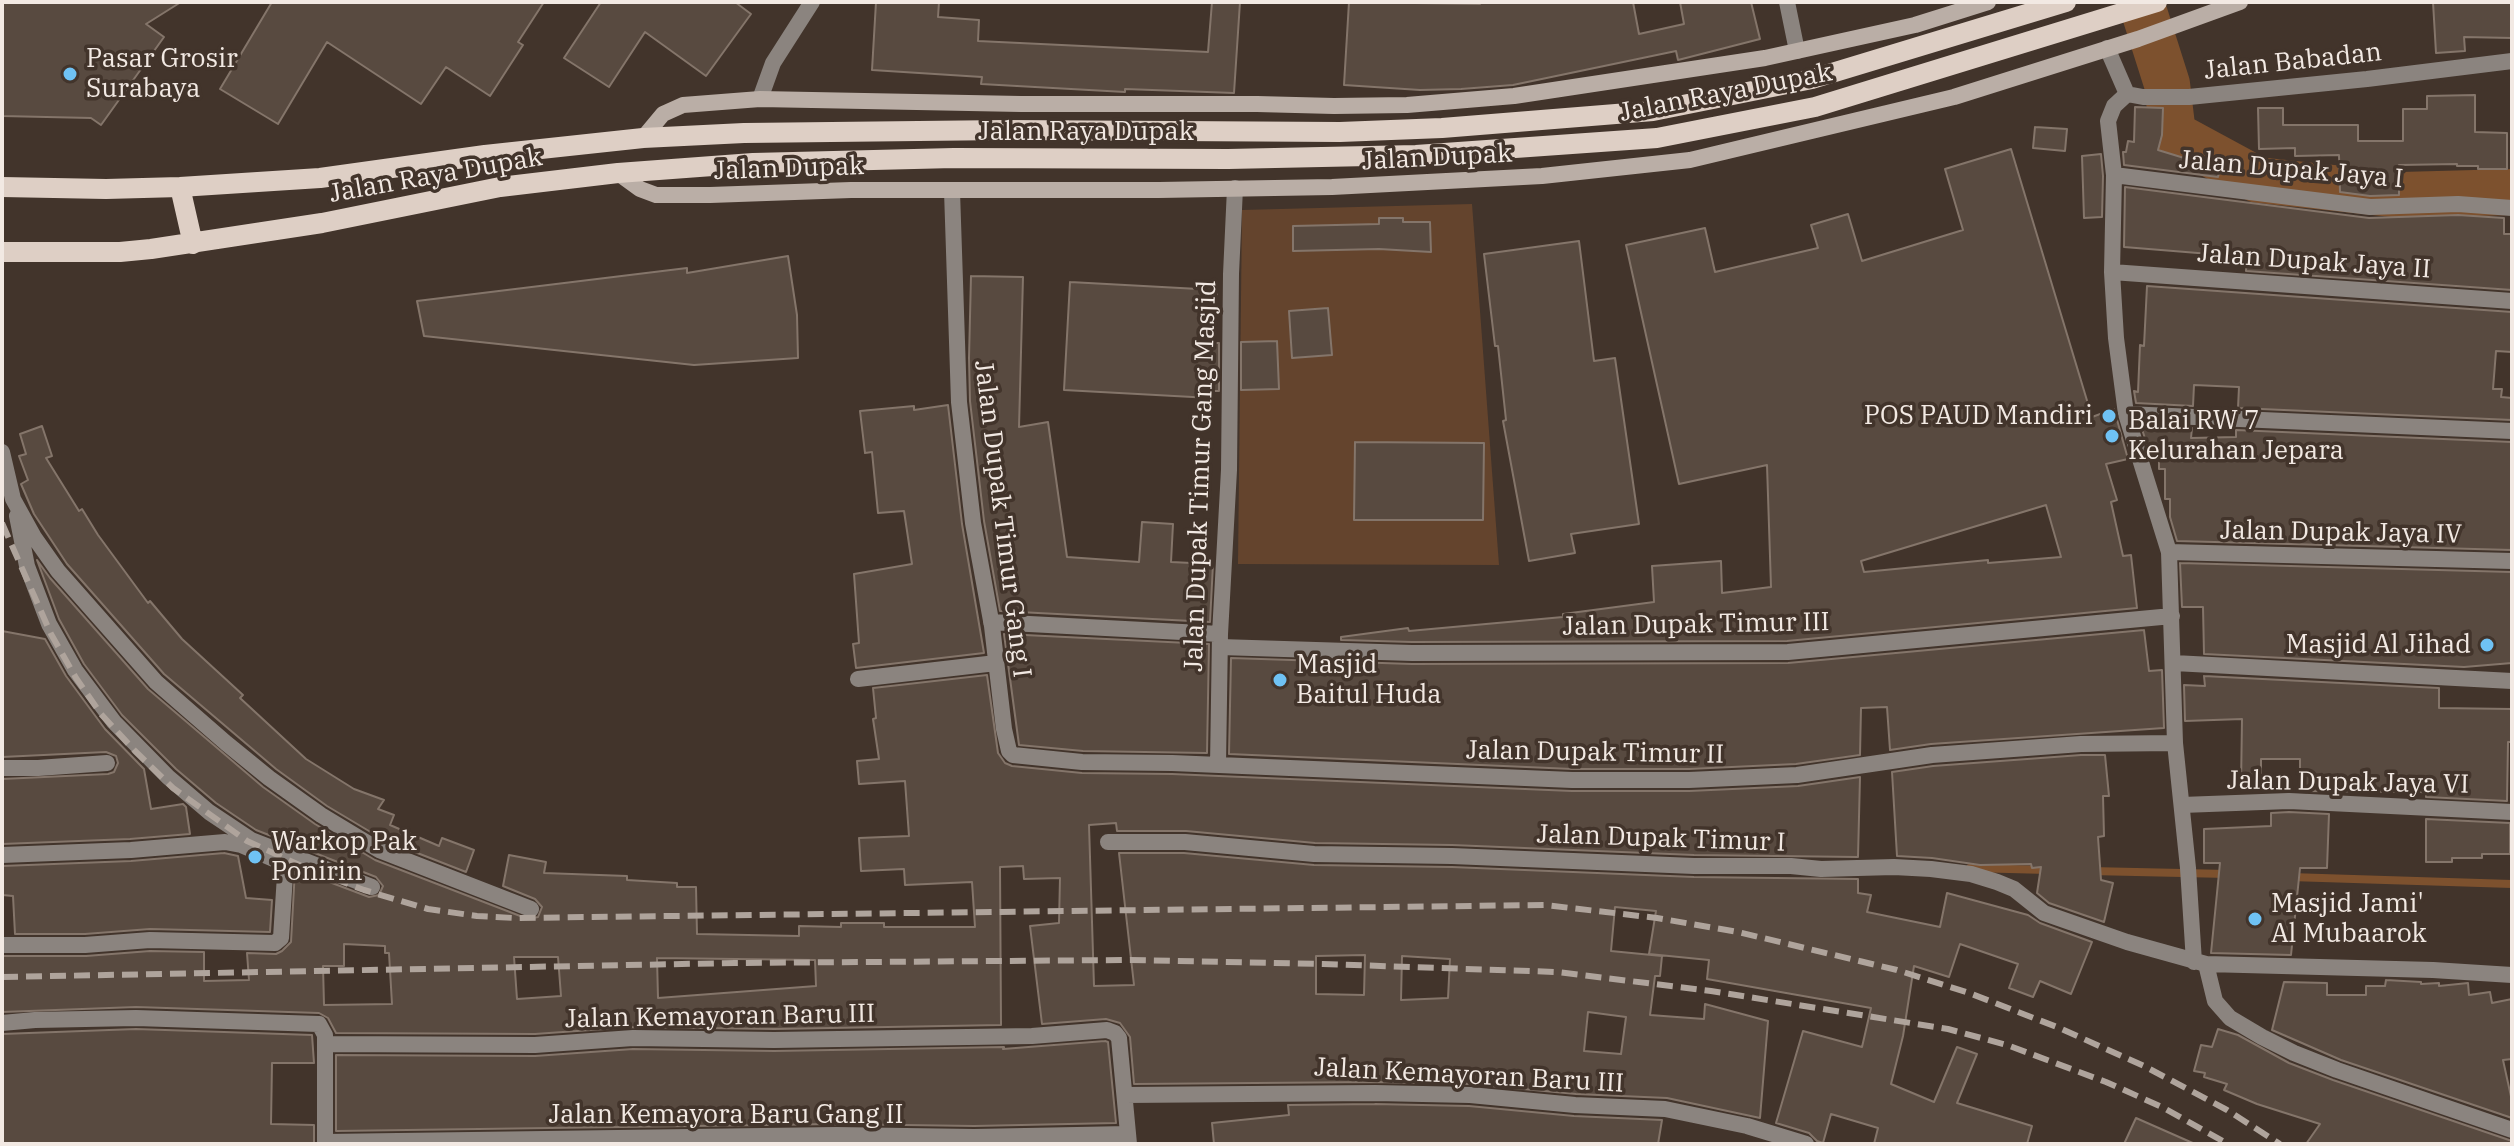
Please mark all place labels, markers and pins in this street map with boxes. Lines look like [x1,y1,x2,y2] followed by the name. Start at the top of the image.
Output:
[86,43,238,104] place label: Pasar Grosir Surabaya
[61,65,79,83] marker: Pasar Grosir Surabaya
[1864,400,2093,432] place label: POS PAUD Mandiri
[2128,405,2344,466] place label: Balai RW 7 Kelurahan Jepara
[2100,407,2118,425] marker: POS PAUD Mandiri
[2103,427,2121,445] marker: Balai RW 7 Kelurahan Jepara
[2286,629,2471,661] place label: Masjid Al Jihad
[2478,636,2496,654] marker: Masjid Al Jihad
[1296,649,1441,710] place label: Masjid Baitul Huda
[1271,671,1289,689] marker: Masjid Baitul Huda
[271,826,417,888] place label: Warkop Pak Ponirin
[246,848,264,866] marker: Warkop Pak Ponirin
[2271,888,2427,950] place label: Masjid Jami' Al Mubaarok
[2246,910,2264,928] marker: Masjid Jami' Al Mubaarok

